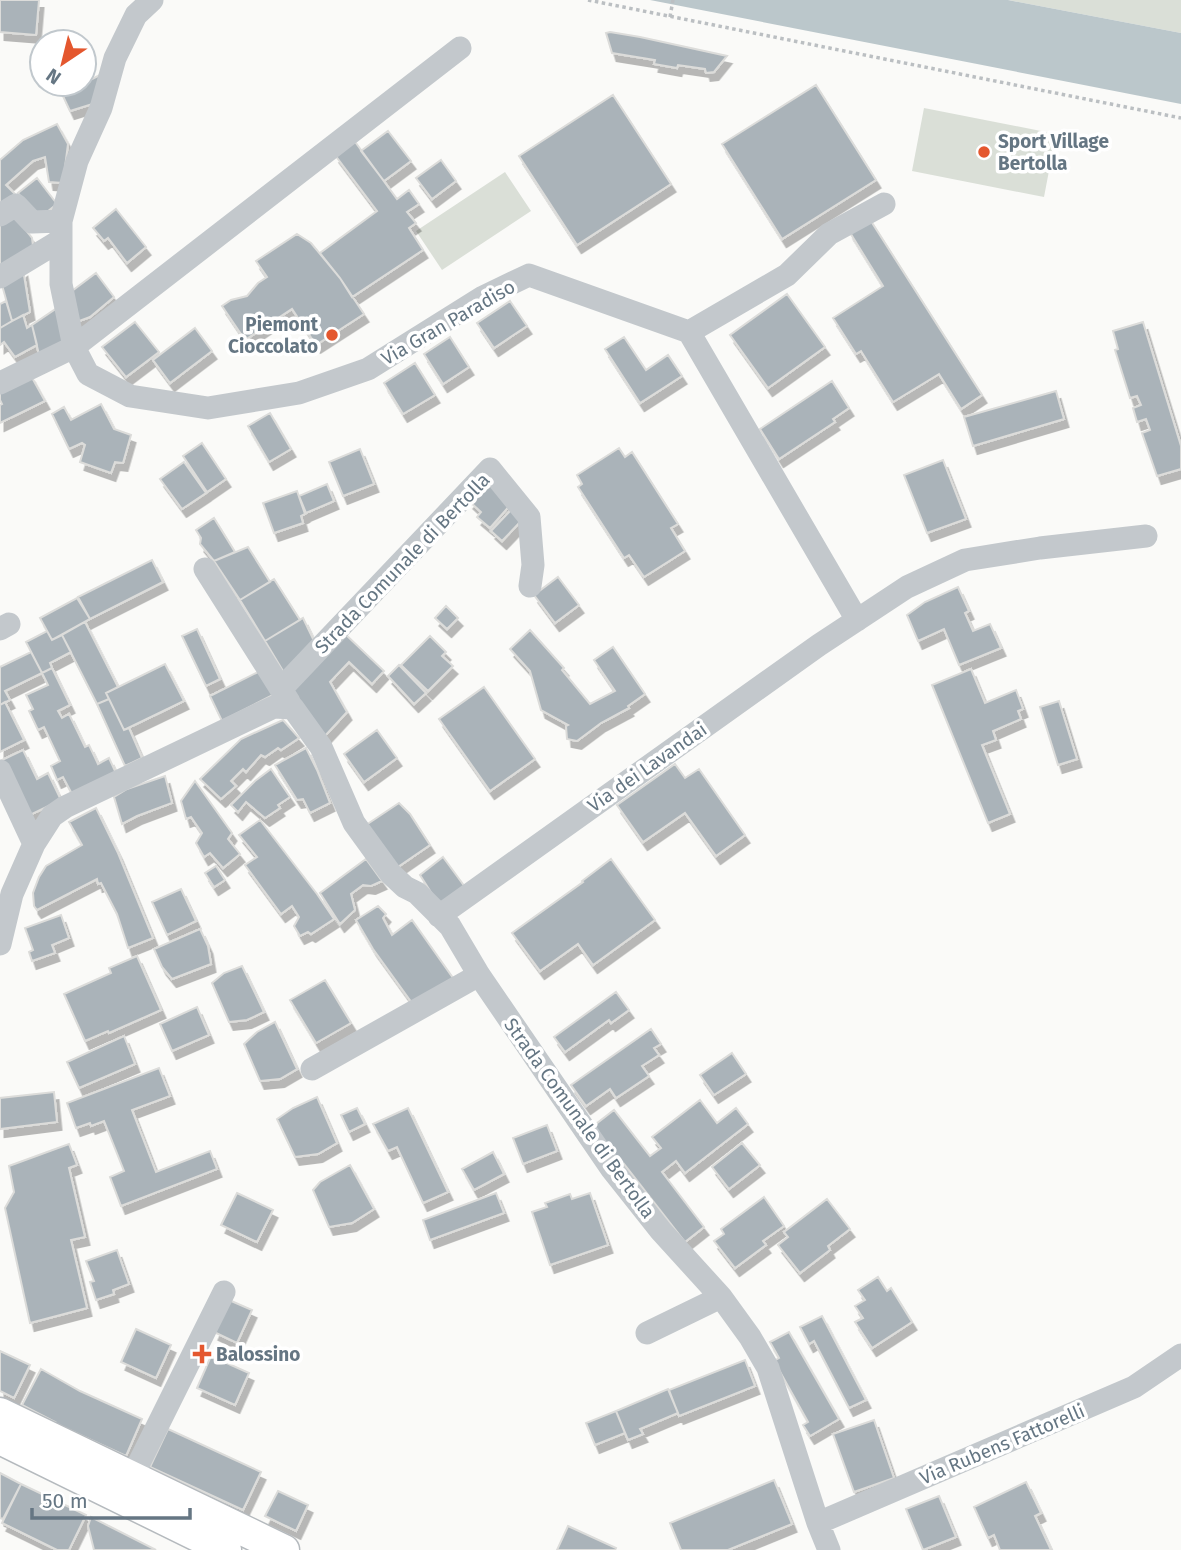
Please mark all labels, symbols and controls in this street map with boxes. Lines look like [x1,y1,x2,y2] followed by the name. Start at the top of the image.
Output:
[28,28,98,98] north arrow
[42,63,65,90] text: N
[998,130,1109,175] place label: Sport Village Bertolla
[976,144,992,160] marker: Sport Village Bertolla
[377,275,519,370] street label: Via Gran Paradiso
[228,313,319,358] place label: Piemont Cioccolato
[324,327,340,343] marker: Piemont Cioccolato
[310,468,495,658] street label: Strada Comunale di Bertolla
[583,718,711,817] street label: Via dei Lavandai
[499,1014,660,1223] street label: Strada Comunale di Bertolla
[216,1343,300,1366] place label: Balossino
[194,1346,210,1362] marker: Balossino
[916,1399,1088,1490] street label: Via Rubens Fattorelli
[32,1476,189,1520] scale bar
[42,1488,88,1514] text: 50 m

